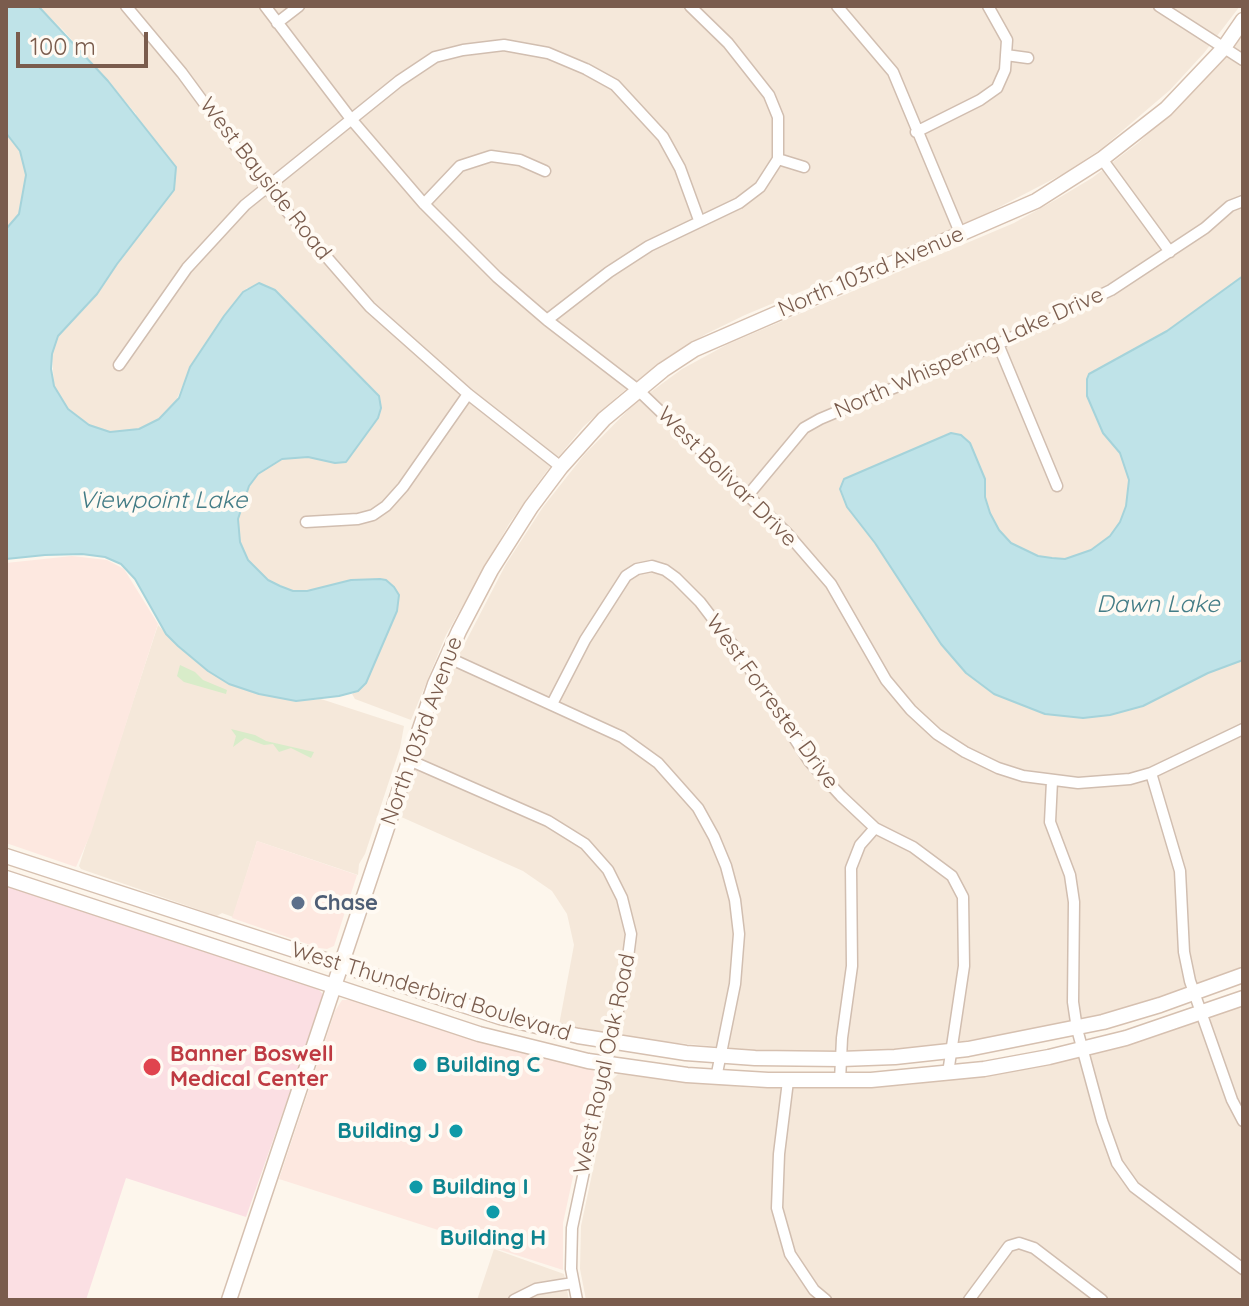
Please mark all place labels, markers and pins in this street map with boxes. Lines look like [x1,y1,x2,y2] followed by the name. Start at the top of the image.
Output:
[314,890,378,916] place label: Chase
[289,894,307,912] marker: Chase
[170,1041,334,1092] place label: Banner Boswell Medical Center
[436,1052,540,1078] place label: Building C
[141,1056,163,1078] marker: Banner Boswell Medical Center
[411,1056,429,1074] marker: Building C
[337,1118,440,1144] place label: Building J
[447,1122,465,1140] marker: Building J
[432,1174,529,1200] place label: Building I
[407,1178,425,1196] marker: Building I
[484,1203,502,1221] marker: Building H
[440,1225,546,1251] place label: Building H

